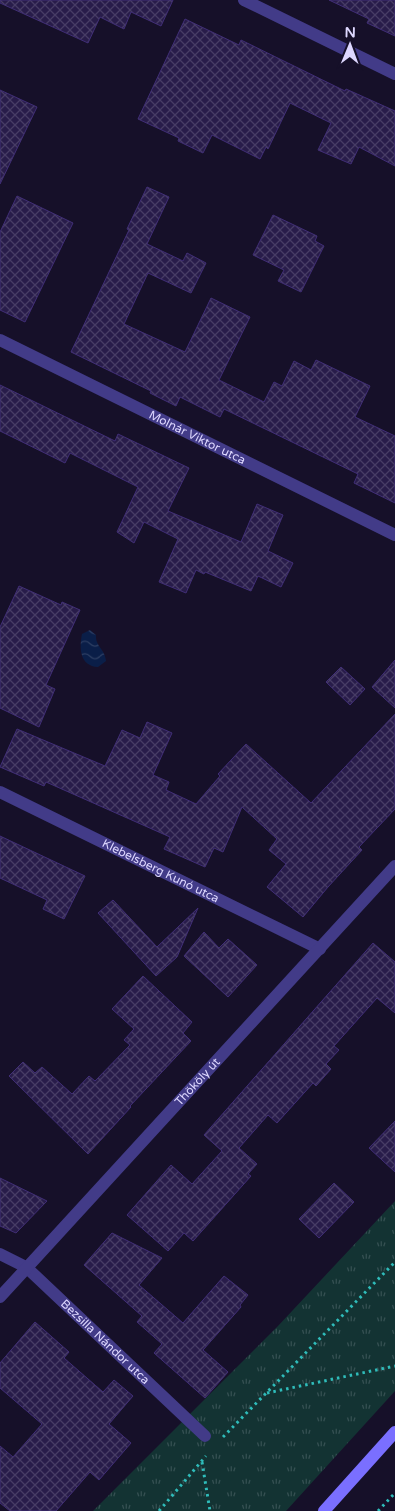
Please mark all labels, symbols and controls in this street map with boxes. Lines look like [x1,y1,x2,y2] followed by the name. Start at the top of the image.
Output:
[325,20,375,70] north arrow
[344,24,356,41] text: N
[147,408,248,467] street label: Molnár Viktor utca
[100,836,221,905] street label: Klebelsberg Kunó utca
[172,1055,223,1109] street label: Thököly út
[58,1297,153,1387] street label: Bezsilla Nándor utca

